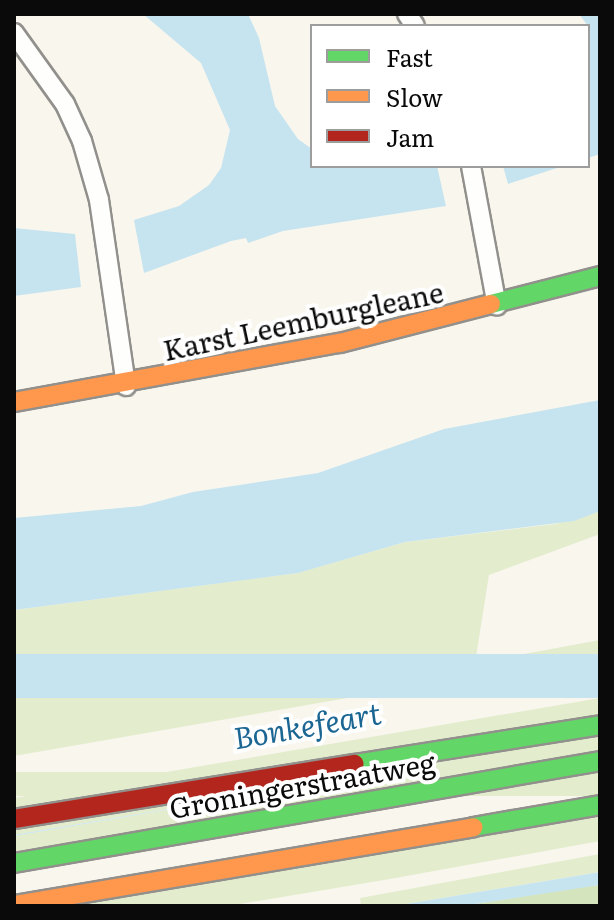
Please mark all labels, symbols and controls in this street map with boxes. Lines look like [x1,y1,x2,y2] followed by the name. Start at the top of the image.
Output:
[310,24,590,168] legend
[386,39,433,74] text: Fast
[386,79,443,114] text: Slow
[386,119,434,154] text: Jam
[160,274,446,366] street label: Karst Leemburgleane
[230,693,384,755] water label: Bonkefeart
[166,744,438,824] street label: Groningerstraatweg

